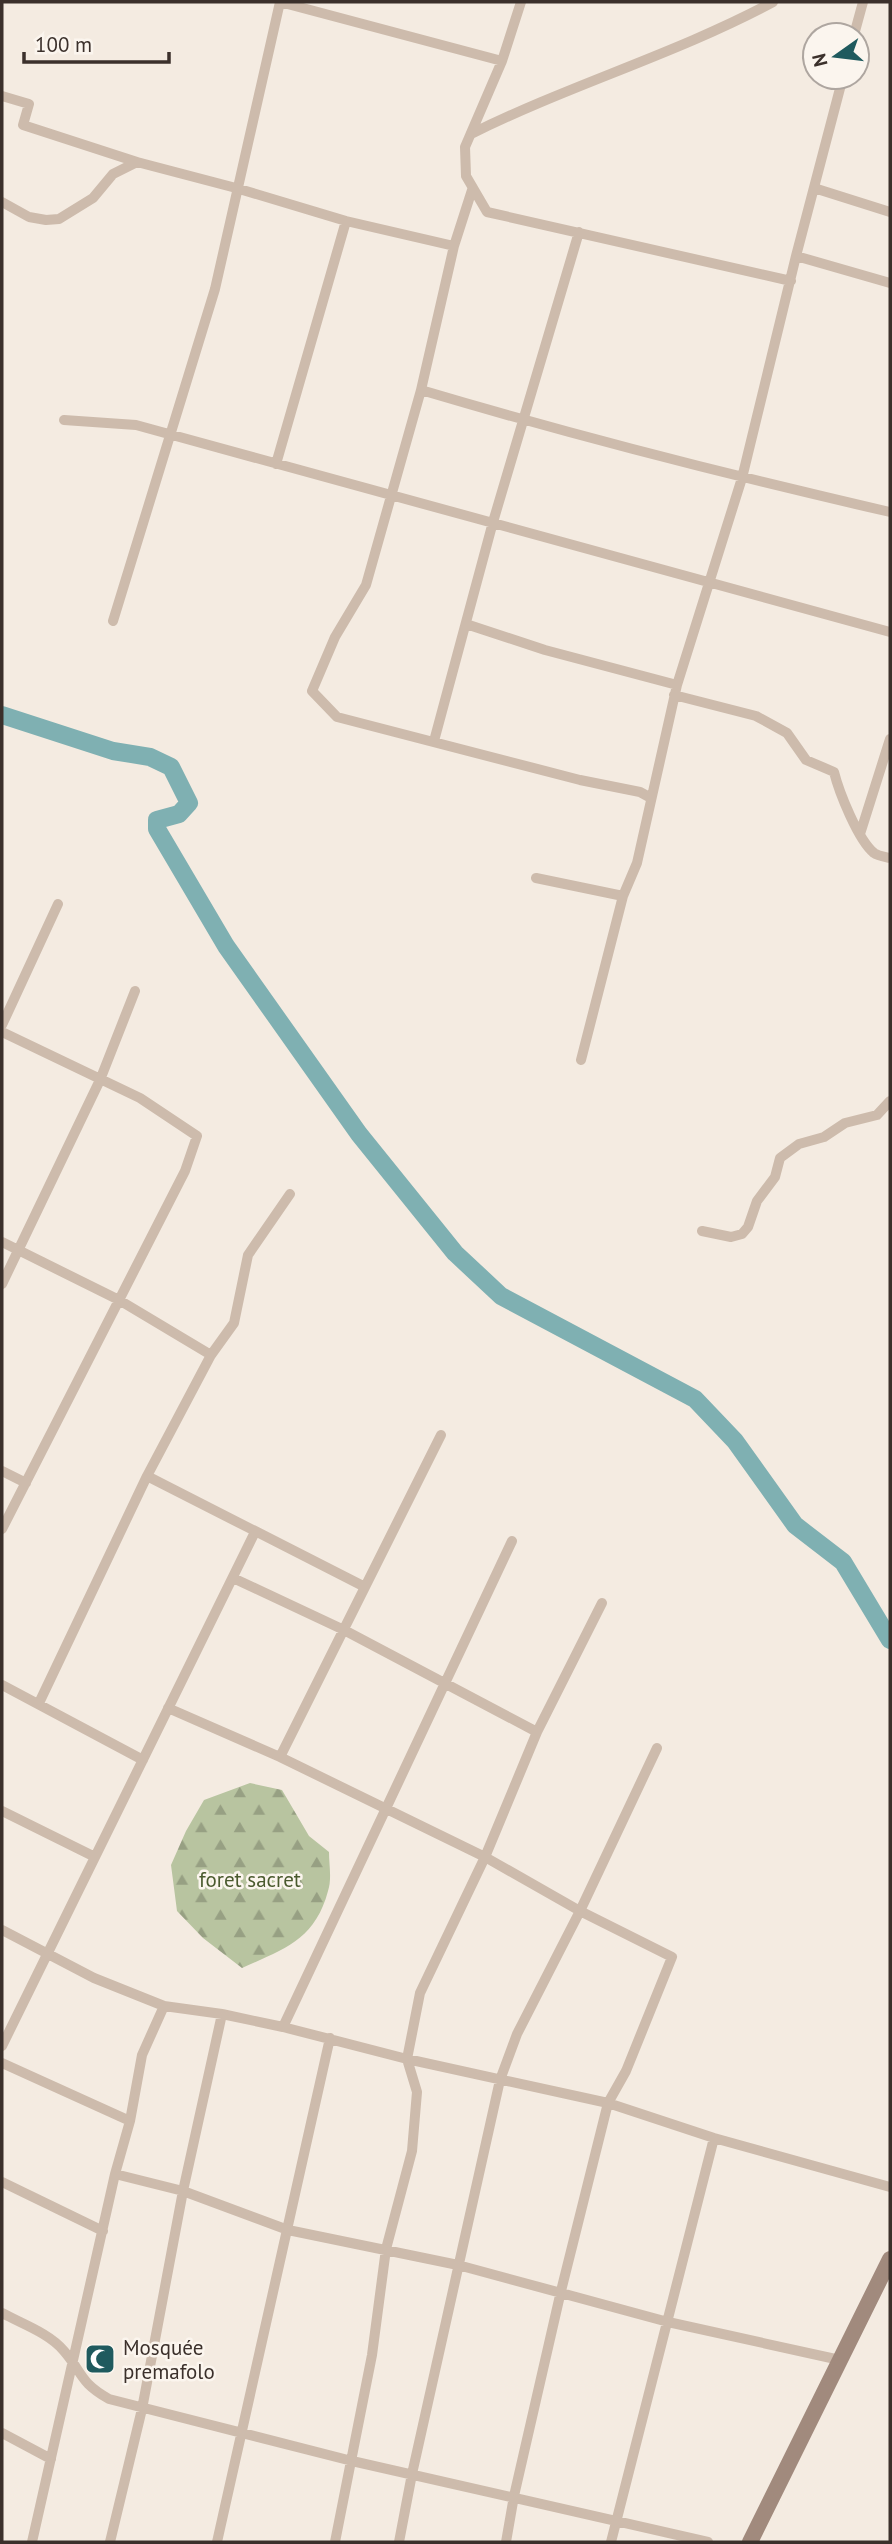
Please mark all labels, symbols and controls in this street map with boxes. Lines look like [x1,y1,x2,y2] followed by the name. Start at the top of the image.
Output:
[24,21,170,65] scale bar
[801,21,871,91] north arrow
[35,31,92,58] text: 100 m
[806,51,833,69] text: N
[199,1866,301,1893] park label: foret sacret
[123,2334,215,2385] place label: Mosquée premafolo
[83,2342,117,2376] mosque icon: Mosquée premafolo

